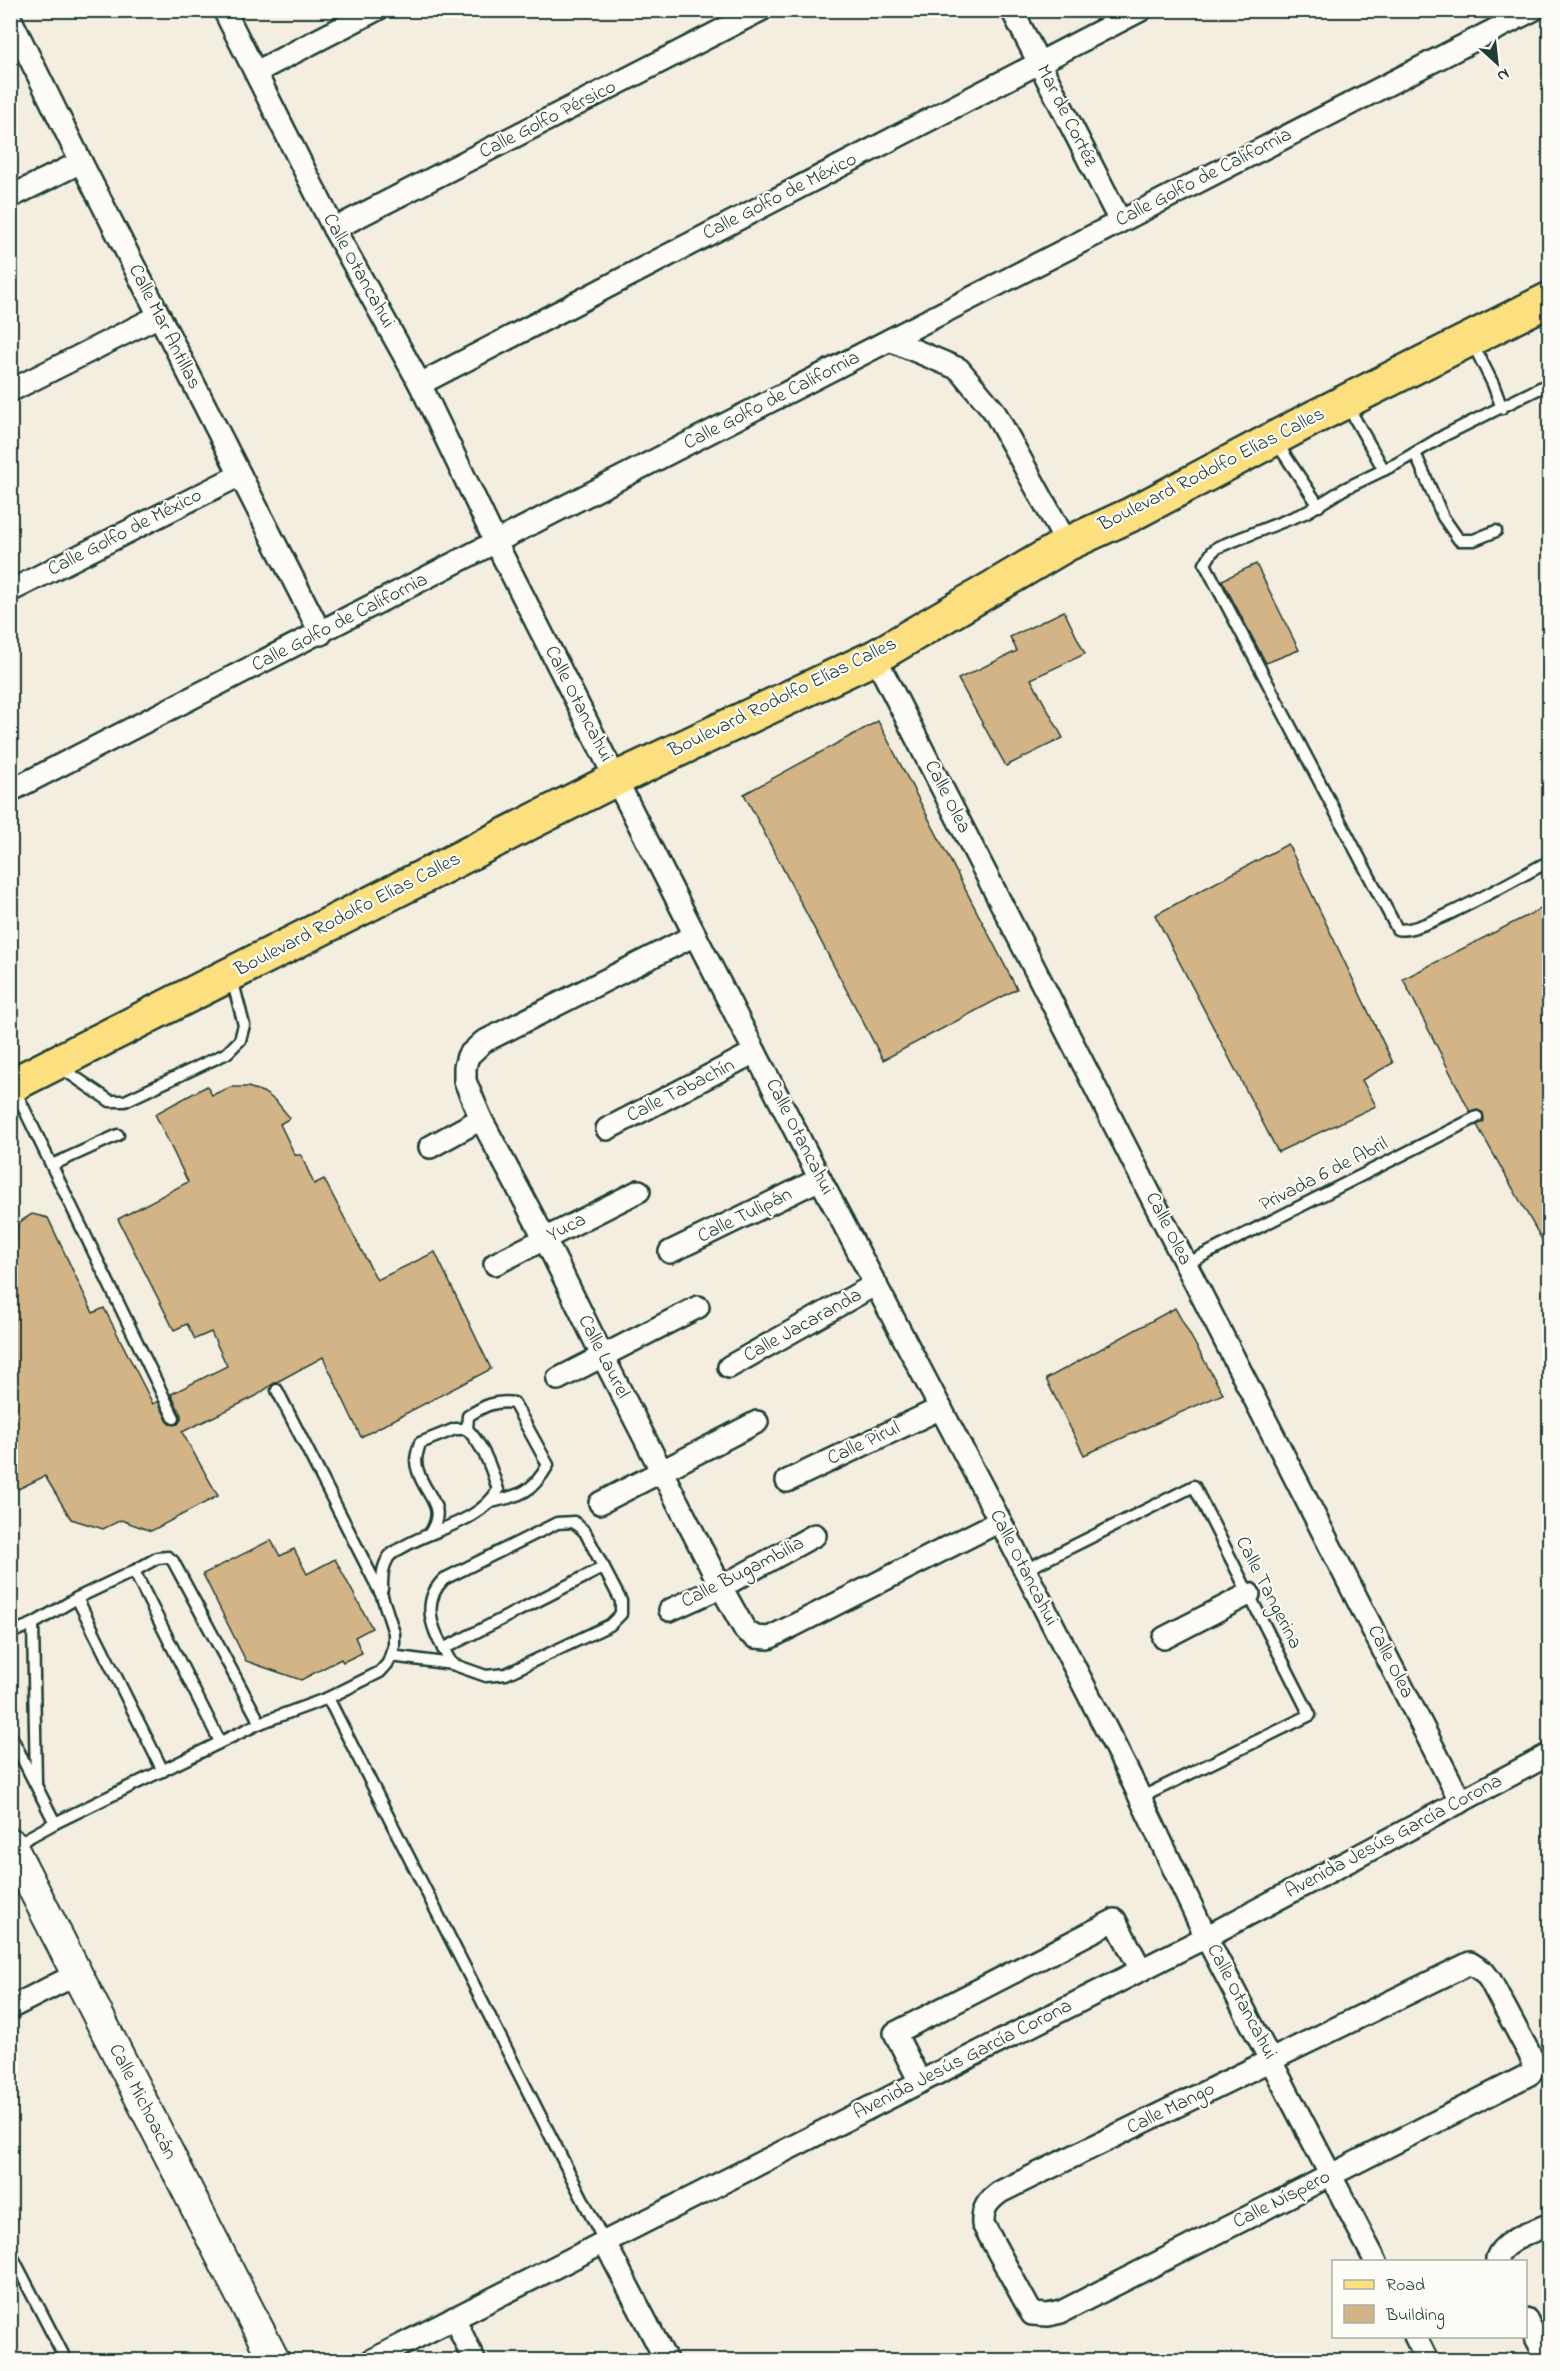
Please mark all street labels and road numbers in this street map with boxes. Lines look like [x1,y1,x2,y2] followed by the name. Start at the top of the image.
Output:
[1028,60,1104,173] street label: Mar de Cortéz
[474,73,622,167] street label: Calle Golfo Pérsico
[1111,121,1297,235] street label: Calle Golfo de California
[698,146,862,248] street label: Calle Golfo de México
[314,208,402,334] street label: Calle Otancahui
[120,259,208,395] street label: Calle Mar Antillas
[679,344,865,458] street label: Calle Golfo de California
[1093,400,1330,540] street label: Boulevard Rodolfo Elías Calles
[43,482,207,584] street label: Calle Golfo de México
[247,566,433,680] street label: Calle Golfo de California
[663,630,902,766] street label: Boulevard Rodolfo Elías Calles
[536,641,620,767] street label: Calle Otancahui
[916,755,978,839] street label: Calle Olea
[229,845,466,985] street label: Boulevard Rodolfo Elías Calles
[622,1051,740,1131] street label: Calle Tabachín
[757,1074,841,1200] street label: Calle Otancahui
[1255,1130,1393,1220] street label: Privada 6 de Abril
[693,1181,797,1251] street label: Calle Tulipán
[1137,1187,1199,1271] street label: Calle Olea
[542,1206,592,1250] street label: Yuca
[738,1281,868,1371] street label: Calle Jacaranda
[570,1310,636,1404] street label: Calle Laurel
[823,1415,905,1473] street label: Calle Pirul
[981,1505,1065,1631] street label: Calle Otancahui
[676,1530,810,1617] street label: Calle Bugambilia
[1226,1532,1309,1655] street label: Calle Tangerina
[1359,1620,1421,1704] street label: Calle Olea
[1280,1767,1508,1907] street label: Avenida Jesús García Corona
[1198,1939,1284,2065] street label: Calle Otancahui
[849,1992,1077,2128] street label: Avenida Jesús García Corona
[100,2039,184,2165] street label: Calle Michoacán
[1122,2075,1220,2144] street label: Calle Mango
[1228,2163,1336,2237] street label: Calle Níspero

